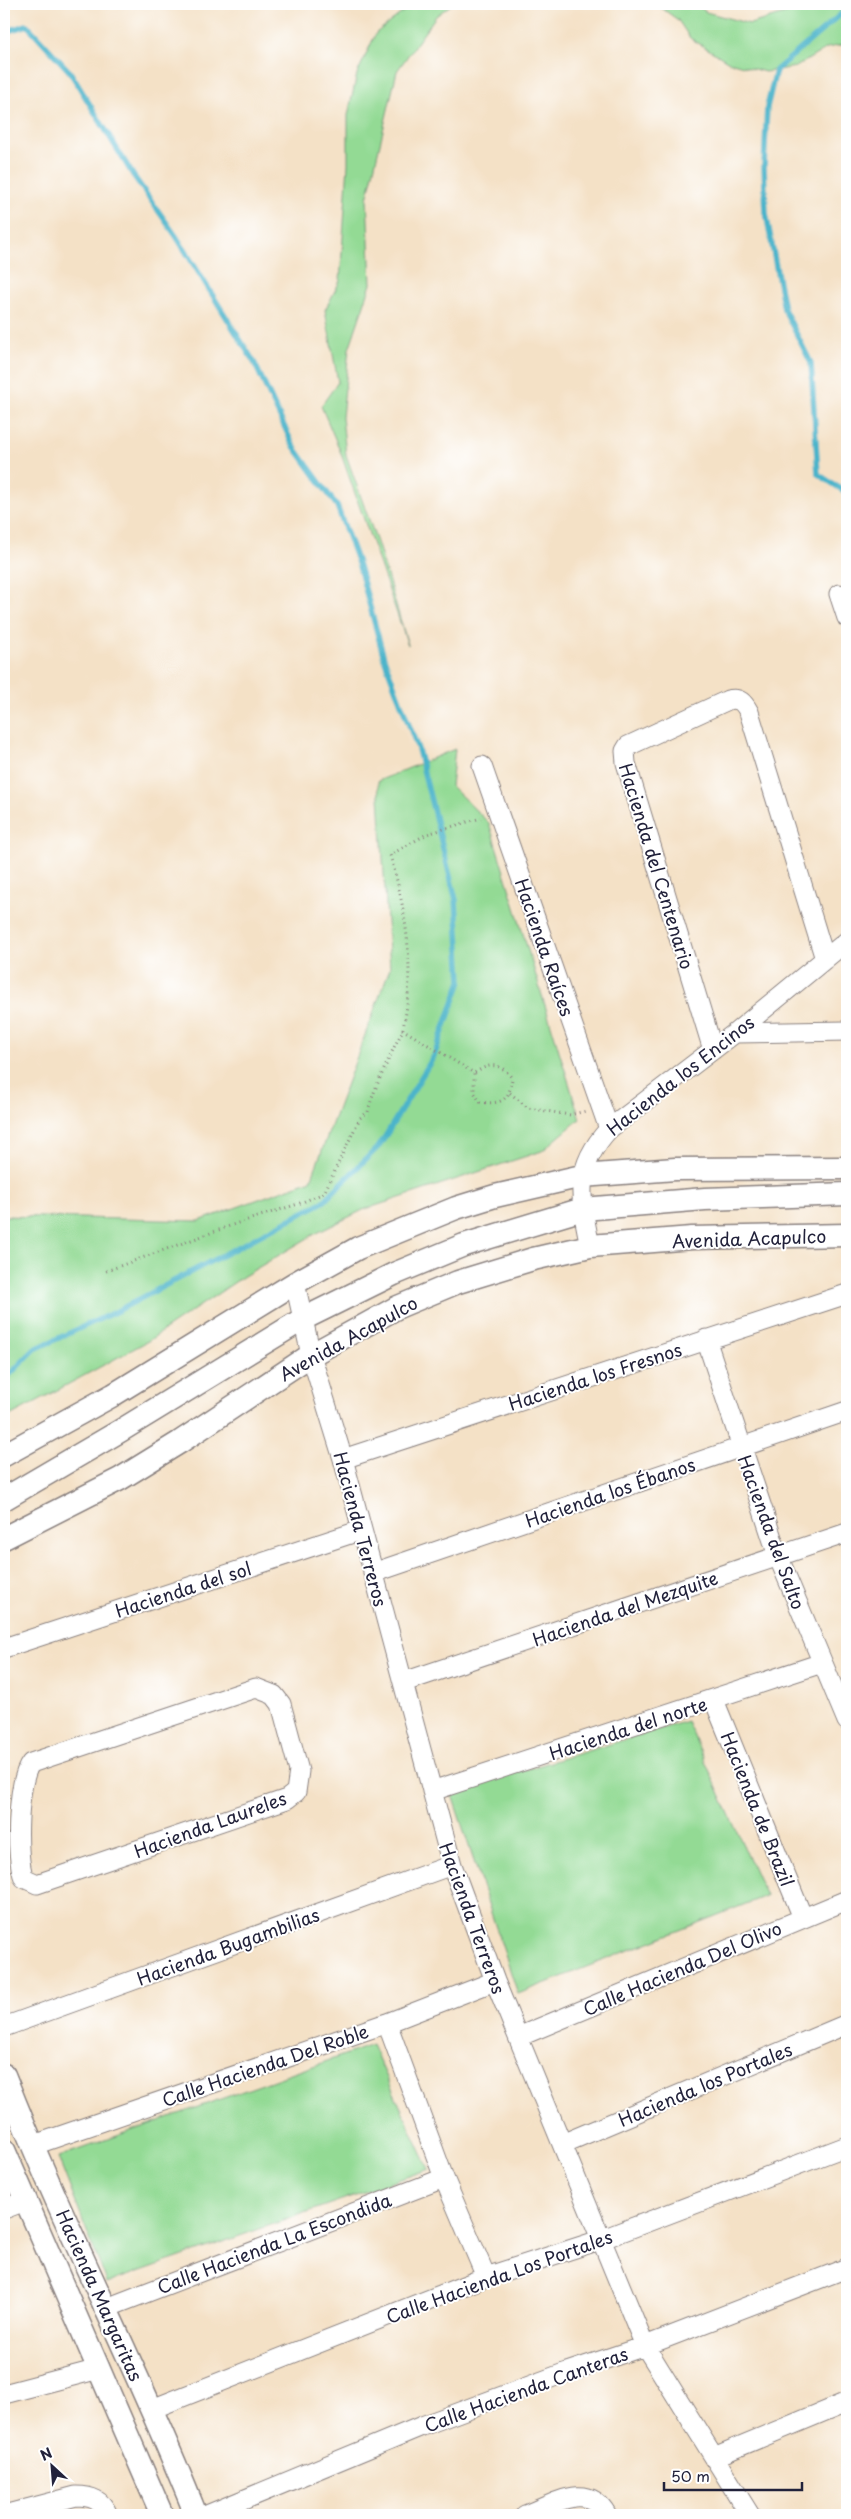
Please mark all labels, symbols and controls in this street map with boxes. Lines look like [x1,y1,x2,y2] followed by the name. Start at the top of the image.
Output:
[613,760,701,972] street label: Hacienda del Centenario
[509,875,581,1019] street label: Hacienda Raíces
[600,1009,760,1141] street label: Hacienda los Encinos
[671,1222,827,1254] street label: Avenida Acapulco
[274,1289,422,1387] street label: Avenida Acapulco
[505,1335,685,1417] street label: Hacienda los Fresnos
[327,1449,395,1609] street label: Hacienda Terreros
[521,1450,699,1534] street label: Hacienda los Ébanos
[732,1451,812,1613] street label: Hacienda del Salto
[112,1554,254,1624] street label: Hacienda del sol
[529,1564,721,1652] street label: Hacienda del Mezquite
[546,1690,710,1766] street label: Hacienda del norte
[715,1728,801,1890] street label: Hacienda de Brazil
[130,1784,290,1864] street label: Hacienda Laureles
[433,1839,513,1997] street label: Hacienda Terreros
[133,1900,323,1992] street label: Hacienda Bugambilias
[579,1914,785,2022] street label: Calle Hacienda Del Olivo
[158,2017,372,2113] street label: Calle Hacienda Del Roble
[614,2035,796,2133] street label: Hacienda los Portales
[153,2186,396,2300] street label: Calle Hacienda La Escondida
[50,2205,150,2385] street label: Hacienda Margaritas
[382,2222,616,2330] street label: Calle Hacienda Los Portales
[420,2340,632,2438] street label: Calle Hacienda Canteras
[28,2442,78,2492] north arrow
[36,2442,56,2466] text: N
[664,2459,801,2491] scale bar
[671,2464,710,2487] text: 50 m

